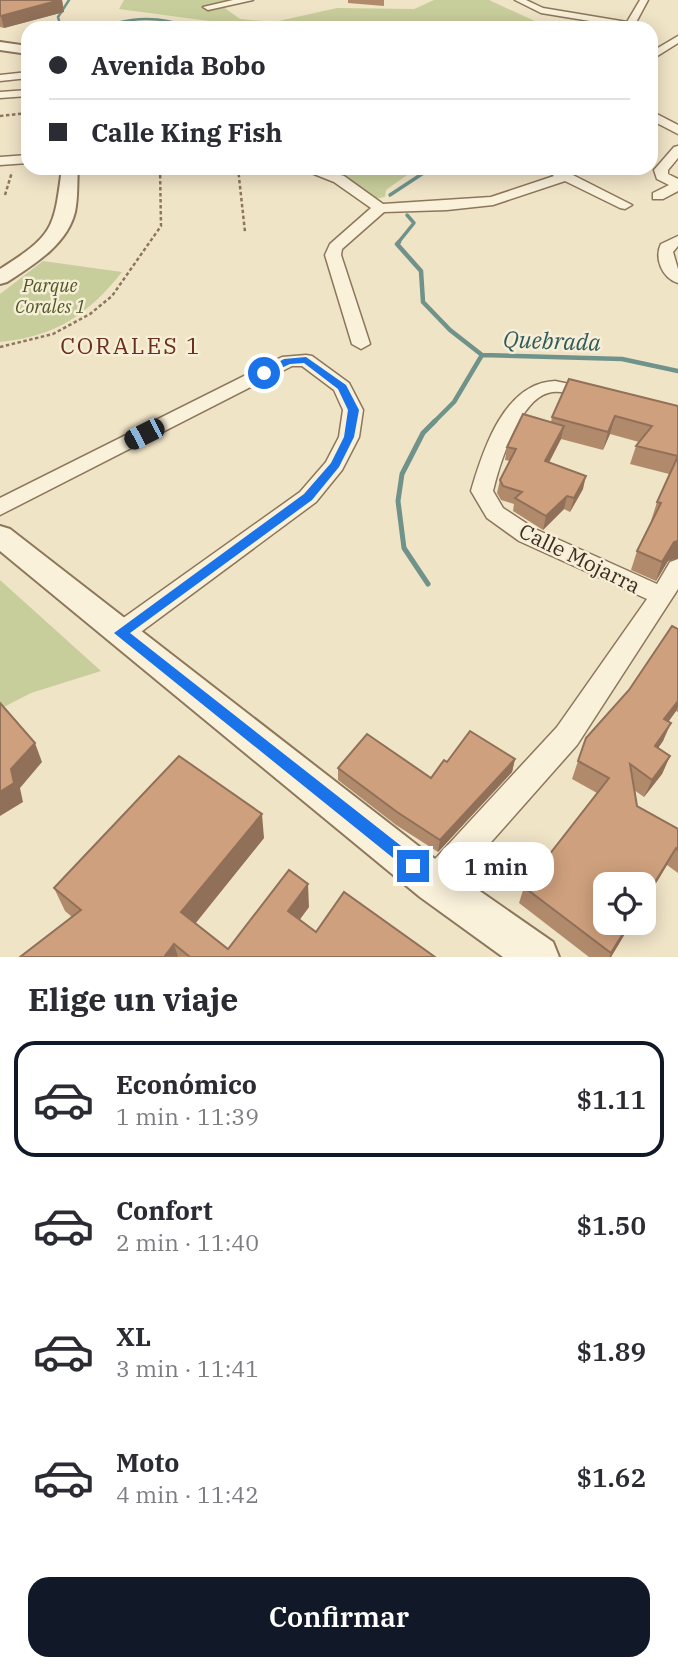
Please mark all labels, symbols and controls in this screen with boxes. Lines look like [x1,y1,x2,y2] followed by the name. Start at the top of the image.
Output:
[91,48,266,82] text: Avenida Bobo
[91,115,282,149] text: Calle King Fish
[15,274,85,318] park label: Parque Corales 1
[503,323,602,357] water label: Quebrada
[60,330,202,360] district label: CORALES 1
[248,357,280,389] route start
[121,415,168,453] car
[515,517,645,599] street label: Calle Mojarra
[438,842,553,890] callout: 1 min
[397,850,429,882] route end
[464,851,528,881] text: 1 min
[593,872,656,935] map controls
[593,872,656,935] button: locate
[28,978,238,1020] text: Elige un viaje
[116,1067,257,1101] text: Económico
[32,1068,95,1131] icon: car
[577,1082,646,1116] text: $1.11
[116,1101,259,1131] text: 1 min · 11:39
[116,1193,213,1227] text: Confort
[32,1194,95,1257] icon: car
[577,1208,646,1242] text: $1.50
[116,1227,259,1257] text: 2 min · 11:40
[116,1319,151,1353] text: XL
[32,1320,95,1383] icon: car
[577,1334,646,1368] text: $1.89
[116,1353,259,1383] text: 3 min · 11:41
[116,1445,179,1479] text: Moto
[32,1446,95,1509] icon: car
[577,1460,646,1494] text: $1.62
[116,1479,259,1509] text: 4 min · 11:42
[28,1577,650,1657] button: Confirmar

